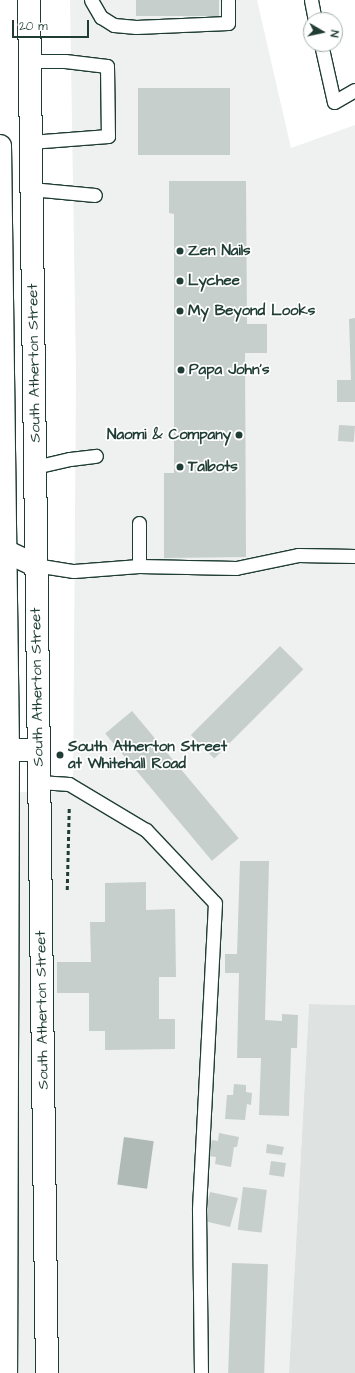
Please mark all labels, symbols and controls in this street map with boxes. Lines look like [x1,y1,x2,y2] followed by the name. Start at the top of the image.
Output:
[14,12,91,38] scale bar
[303,12,343,52] north arrow
[19,18,48,35] text: 20 m
[326,29,342,38] text: N
[188,242,251,260] place label: Zen Nails
[175,246,185,256] marker: Zen Nails
[188,272,240,290] place label: Lychee
[175,276,185,286] marker: Lychee
[24,283,44,443] street label: South Atherton Street
[188,302,315,320] place label: My Beyond Looks
[175,306,185,316] marker: My Beyond Looks
[189,361,269,379] place label: Papa John's
[176,365,186,375] marker: Papa John's
[107,426,231,444] place label: Naomi & Company
[234,430,244,440] marker: Naomi & Company
[188,458,238,476] place label: Talbots
[175,462,185,472] marker: Talbots
[27,607,47,767] street label: South Atherton Street
[68,737,227,772] place label: South Atherton Street at Whitehall Road
[55,750,65,760] marker: South Atherton Street at Whitehall Road
[32,930,52,1090] street label: South Atherton Street

